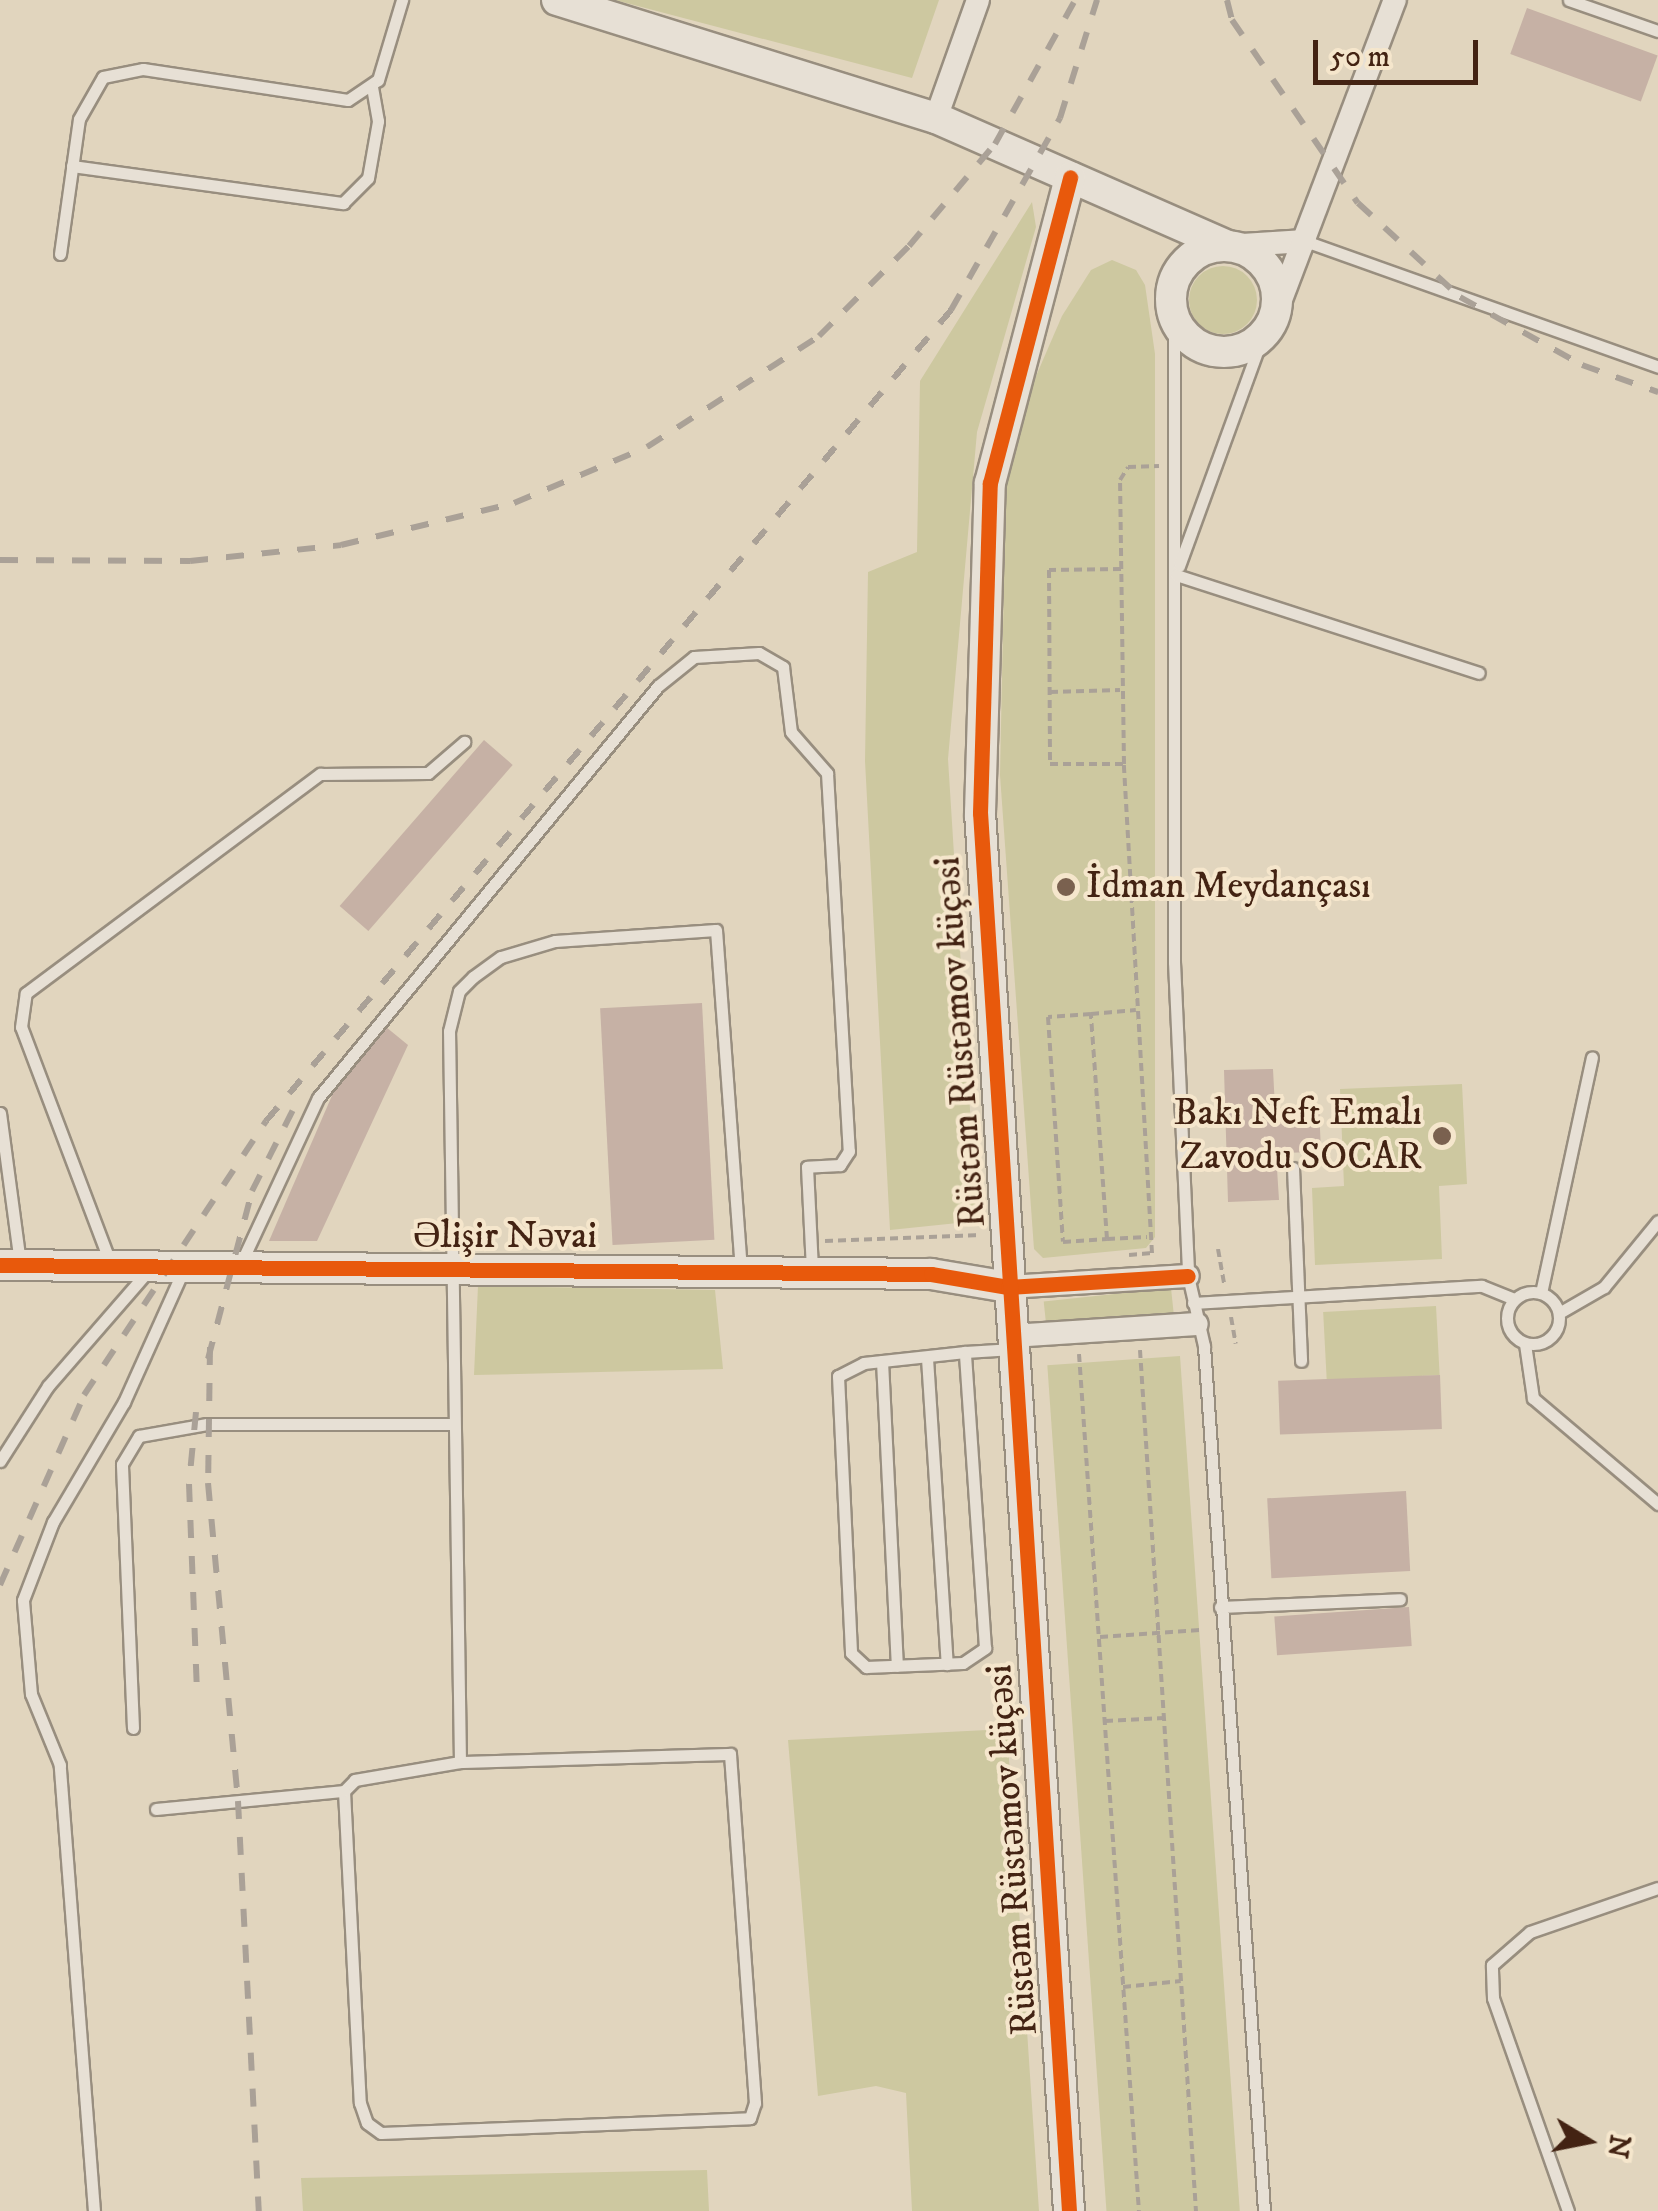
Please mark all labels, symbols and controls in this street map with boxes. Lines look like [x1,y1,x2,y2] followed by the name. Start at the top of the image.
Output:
[1318,20,1483,82] scale bar
[1330,39,1390,76] text: 50 m
[925,855,997,1229] street label: Rüstəm Rüstəmov küçəsi
[1086,864,1371,910] place label: İdman Meydançası
[1055,876,1077,898] marker: İdman Meydançası
[1174,1091,1422,1180] place label: Bakı Neft Emalı Zavodu SOCAR
[1431,1125,1453,1147] marker: Bakı Neft Emalı Zavodu SOCAR
[413,1214,597,1260] street label: Əlişir Nəvai
[977,1663,1049,2037] street label: Rüstəm Rüstəmov küçəsi
[1538,2091,1638,2191] north arrow
[1599,2132,1637,2161] text: N

